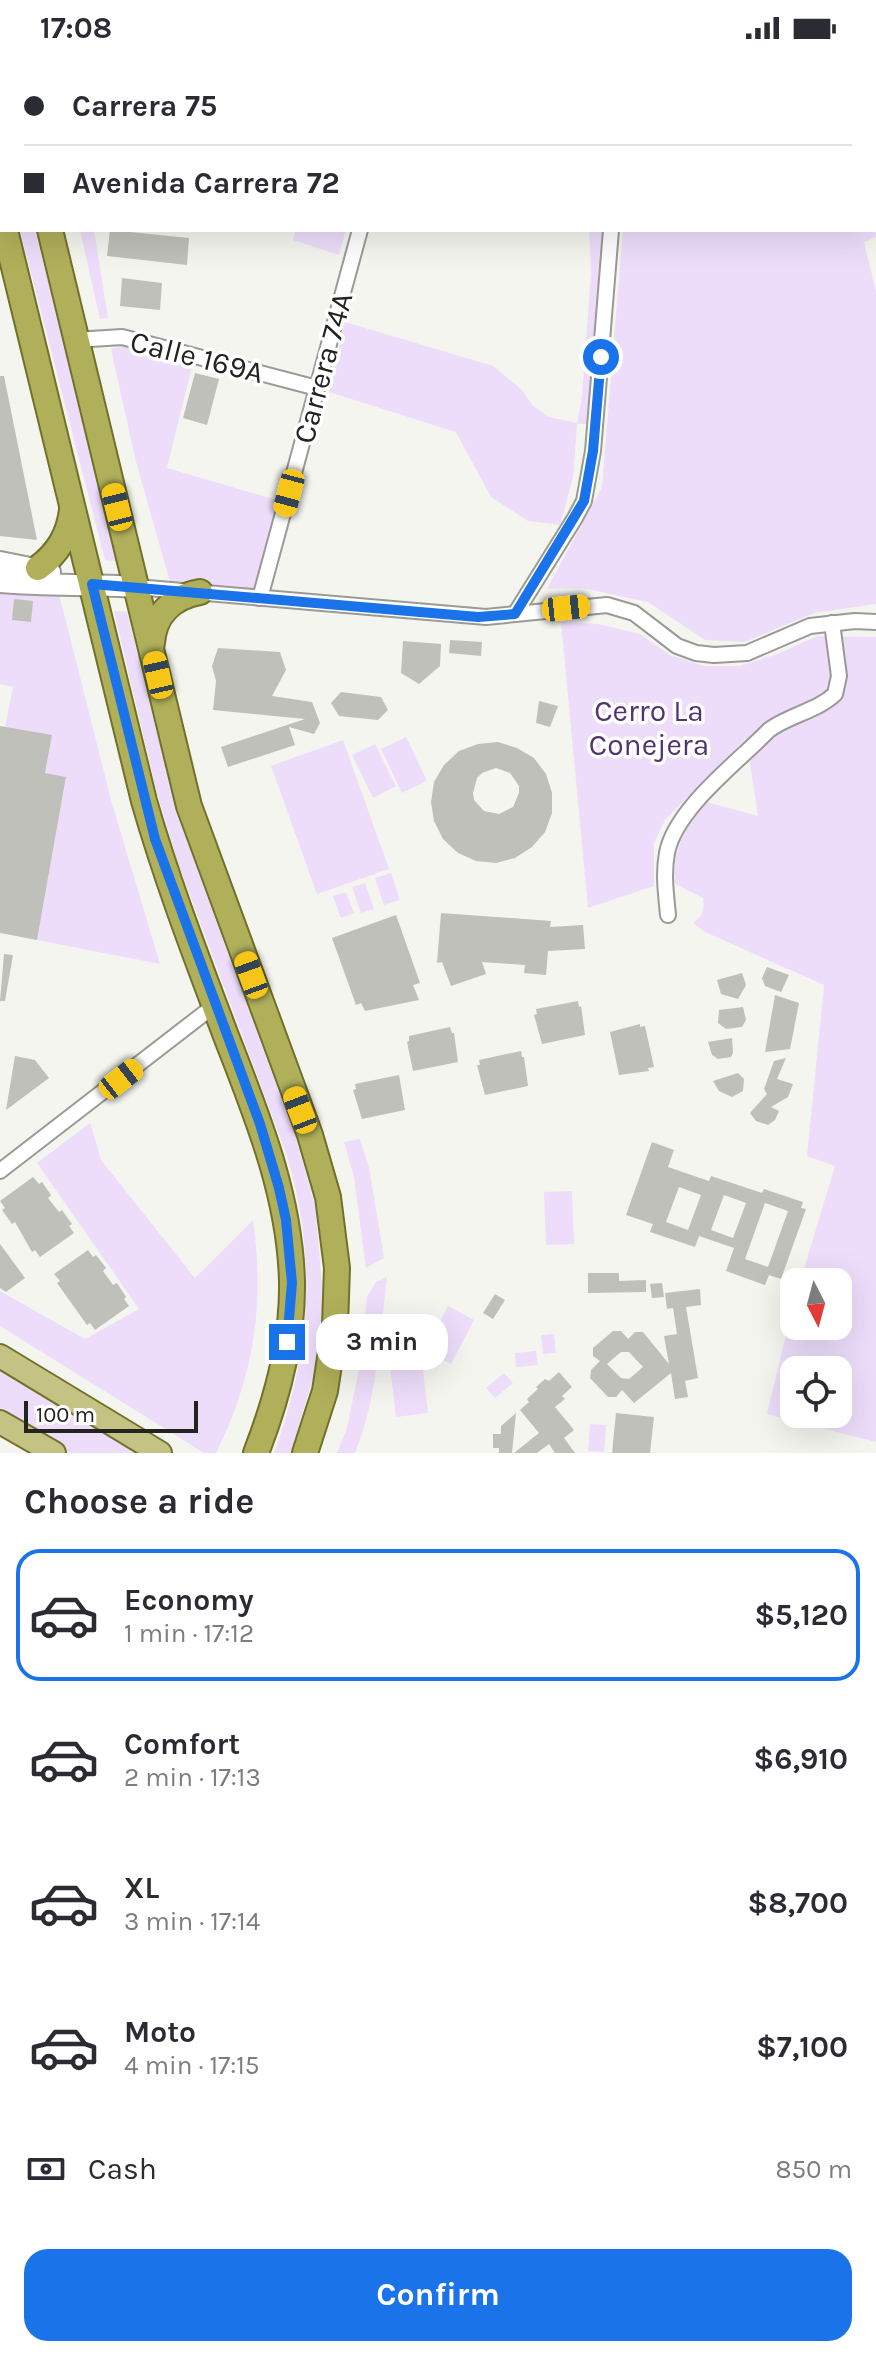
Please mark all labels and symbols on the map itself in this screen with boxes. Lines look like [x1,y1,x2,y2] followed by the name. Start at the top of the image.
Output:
[286,289,360,447] street label: Carrera 74A
[127,323,267,391] street label: Calle 169A
[583,339,619,375] route start
[271,467,307,519] car
[100,481,134,533] car
[541,594,591,622] car
[141,649,175,701] car
[589,693,709,763] park label: Cerro La Conejera
[232,948,270,1002] car
[95,1055,147,1103] car
[280,1083,320,1137] car
[780,1268,852,1340] north arrow
[315,1314,447,1370] callout: 3 min
[269,1324,305,1360] route end
[24,1397,198,1433] scale bar

